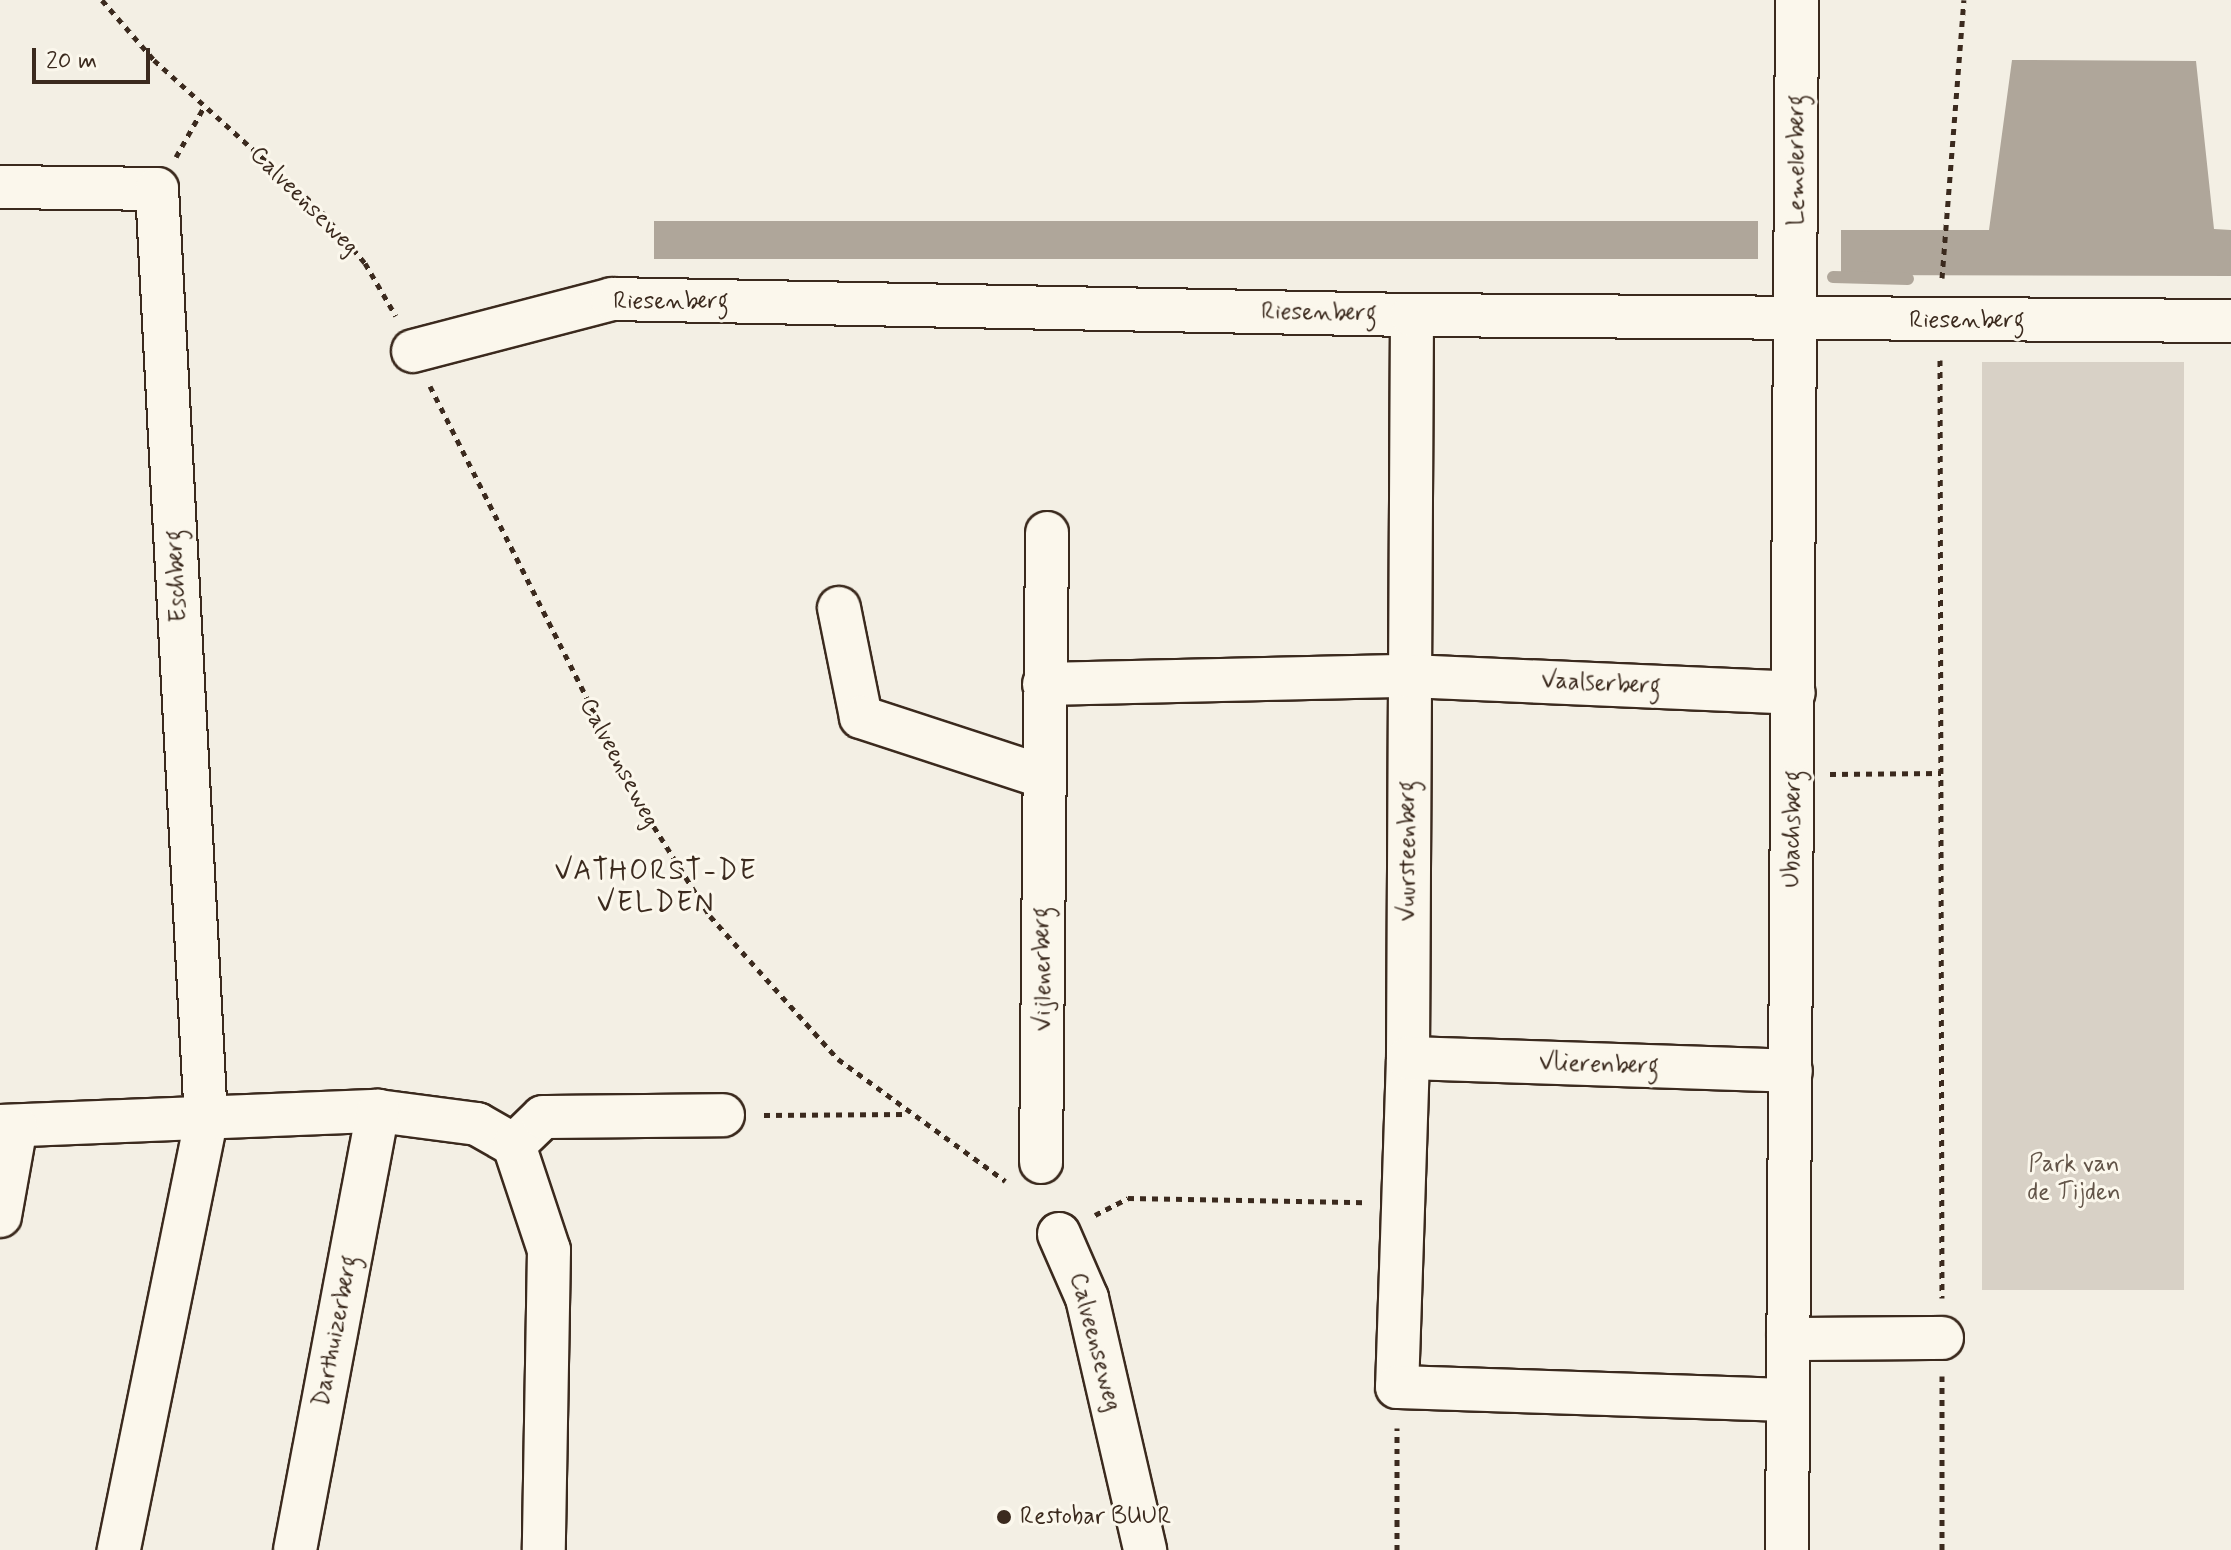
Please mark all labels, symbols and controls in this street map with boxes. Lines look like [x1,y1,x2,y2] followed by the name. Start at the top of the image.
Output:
[36,32,154,82] scale bar
[46,46,97,77] text: 20 m
[1783,94,1811,226] street label: Lemelerberg
[244,141,364,261] street label: Calveenseweg
[613,288,729,316] street label: Riesenberg
[1261,298,1377,328] street label: Riesenberg
[1909,307,2025,335] street label: Riesenberg
[160,529,194,623] street label: Eschberg
[1540,666,1662,702] street label: Vaalserberg
[573,693,665,833] street label: Calveenseweg
[1778,770,1808,888] street label: Ubachsberg
[1394,781,1422,921] street label: Vuursteenberg
[552,855,760,921] district label: VATHORST-DE VELDEN
[1028,906,1058,1032] street label: Vijlenerberg
[1538,1049,1660,1081] street label: Vlierenberg
[2028,1151,2120,1207] park label: Park van de Tijden
[307,1253,365,1409] street label: Darthuizerberg
[1063,1270,1127,1414] street label: Calveenseweg
[1020,1503,1171,1531] place label: Restobar BUUR
[995,1508,1013,1526] marker: Restobar BUUR

